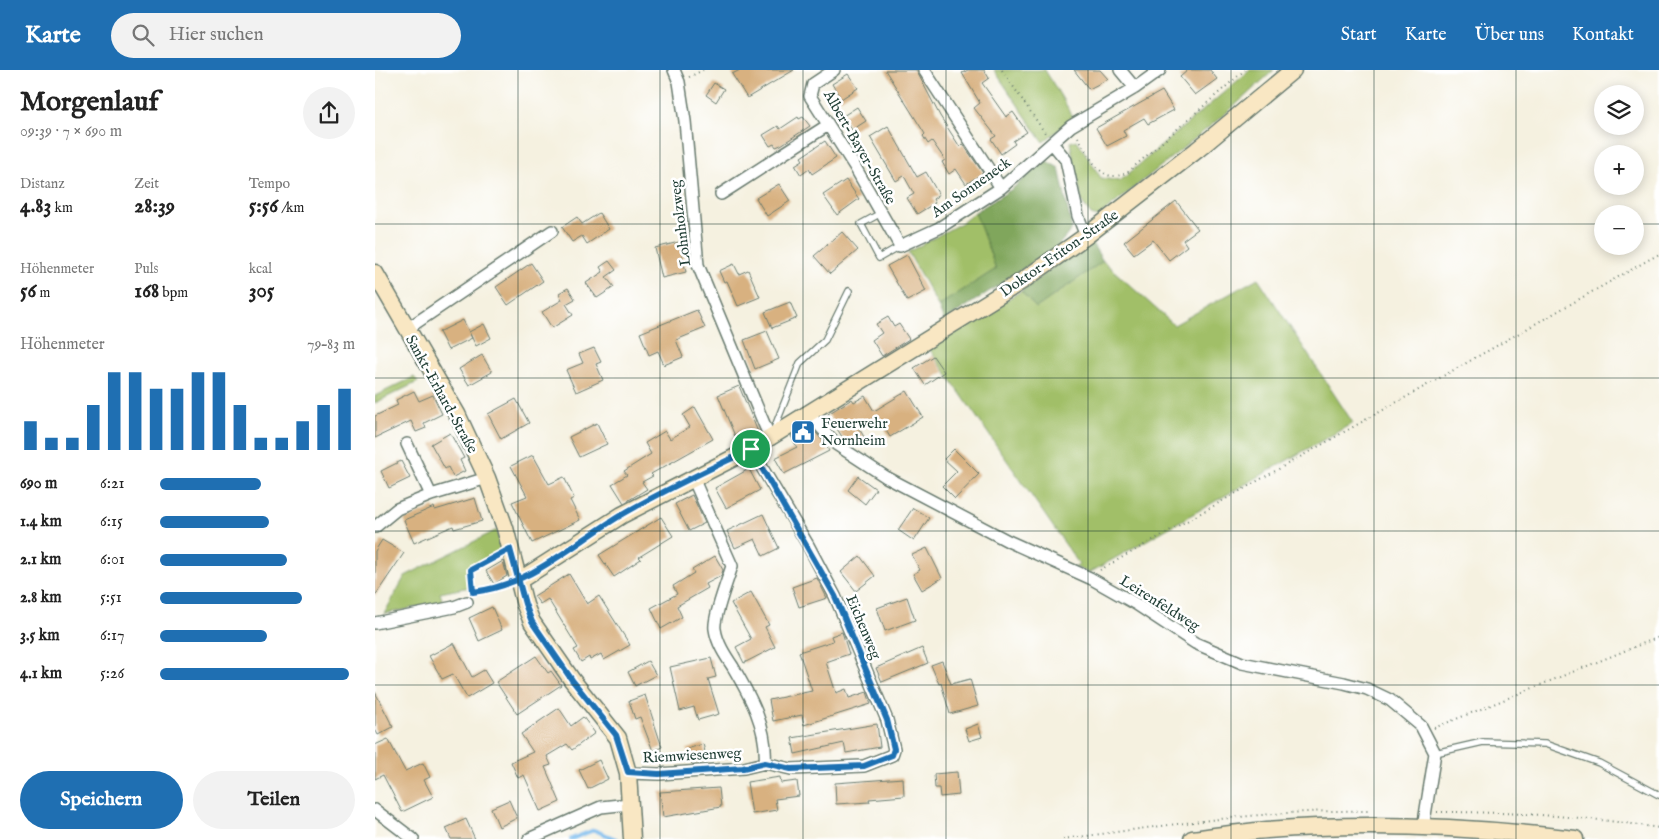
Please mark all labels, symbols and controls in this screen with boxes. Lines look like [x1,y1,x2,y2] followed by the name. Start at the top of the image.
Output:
[111,13,461,58] search box
[25,20,81,51] text: Karte
[129,21,157,49] icon: search
[169,23,264,47] text: Hier suchen
[1341,24,1377,47] text: Start
[1405,24,1447,47] text: Karte
[1475,24,1544,47] text: Über uns
[1572,24,1634,47] text: Kontakt
[20,85,159,120] text: Morgenlauf
[1594,85,1644,255] map controls
[1594,85,1644,135] button: layers
[819,86,900,208] street label: Albert-Bayer-Straße
[303,87,355,139] button: share
[20,122,122,142] text: 09:39 · 7 × 690 m
[1594,145,1644,195] button: +
[927,152,1016,222] street label: Am Sonneneck
[20,175,65,193] text: Distanz
[134,175,159,193] text: Zeit
[249,175,290,193] text: Tempo
[666,178,695,267] street label: Lohnholzweg
[20,193,51,220] text: 4.83
[134,193,175,220] text: 28:39
[249,193,278,220] text: 5:56
[51,199,73,217] text: km
[278,199,304,217] text: /km
[996,205,1122,301] street label: Doktor-Friton-Straße
[1594,205,1644,255] button: −
[20,260,94,278] text: Höhenmeter
[134,260,158,278] text: Puls
[249,260,272,278] text: kcal
[20,278,36,305] text: 56
[134,278,159,305] text: 168
[249,278,274,305] text: 305
[36,284,50,302] text: m
[159,284,188,302] text: bpm
[401,332,482,457] street label: Sankt-Erhard-Straße
[20,335,105,355] text: Höhenmeter
[307,335,355,355] text: 79–83 m
[821,414,888,450] place label: Feuerwehr Nornheim
[790,419,816,445] public building icon: Feuerwehr Nornheim
[730,428,772,470] pin
[737,435,765,463] icon: arrive
[20,474,57,494] text: 690 m
[100,474,124,494] text: 6:21
[20,512,62,532] text: 1.4 km
[100,512,123,532] text: 6:15
[20,550,61,570] text: 2.1 km
[100,550,125,570] text: 6:01
[1116,571,1204,636] street label: Leirenfeldweg
[20,588,62,608] text: 2.8 km
[100,588,122,608] text: 5:51
[841,592,886,663] street label: Eichenweg
[20,626,60,646] text: 3.5 km
[100,626,124,646] text: 6:17
[20,664,62,684] text: 4.1 km
[100,664,124,684] text: 5:26
[642,743,743,768] street label: Riemwiesenweg
[20,771,183,829] button: Speichern
[193,771,355,829] button: Teilen

